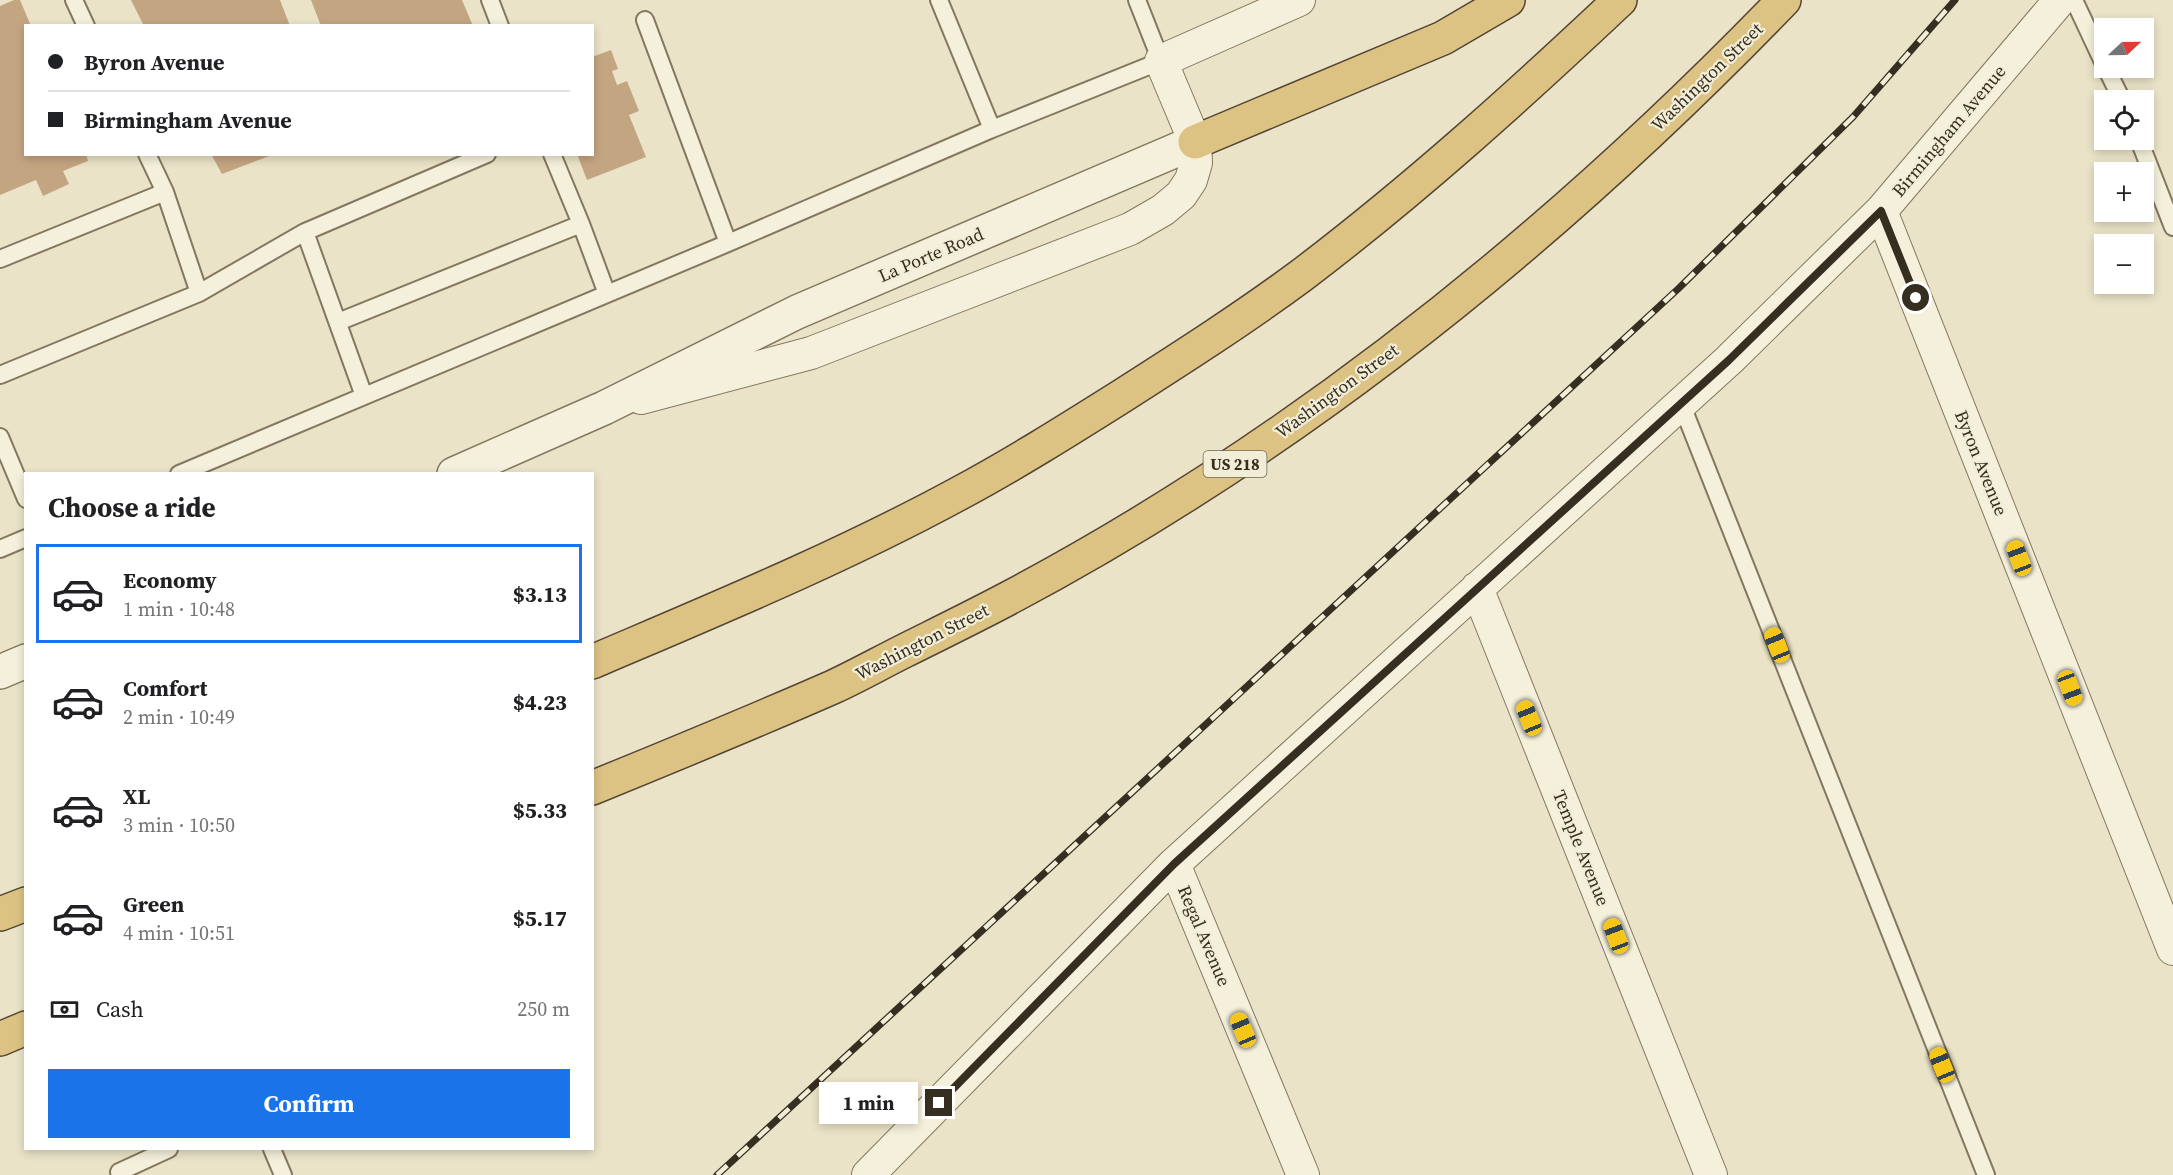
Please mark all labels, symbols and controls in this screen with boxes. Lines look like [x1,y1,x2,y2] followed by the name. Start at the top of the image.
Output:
[1645,17,1768,137] street label: Washington Street
[2094,18,2154,78] north arrow
[2094,18,2154,294] map controls
[84,47,225,77] text: Byron Avenue
[1886,59,2011,202] street label: Birmingham Avenue
[2094,90,2154,150] button: locate
[84,105,292,135] text: Birmingham Avenue
[2094,162,2154,222] button: +
[874,221,987,288] street label: La Porte Road
[2094,234,2154,294] button: −
[1902,284,1929,311] route start
[1270,337,1403,444] street label: Washington Street
[1949,406,2014,519] street label: Byron Avenue
[1204,451,1266,477] road number: US 218
[48,489,216,526] text: Choose a ride
[2004,538,2034,578] car
[123,565,217,595] text: Economy
[51,567,105,621] icon: car
[513,579,567,609] text: $3.13
[123,595,235,623] text: 1 min · 10:48
[851,597,993,686] street label: Washington Street
[1762,625,1792,665] car
[2055,668,2085,708] car
[123,673,207,703] text: Comfort
[51,675,105,729] icon: car
[513,687,567,717] text: $4.23
[1514,698,1544,738] car
[123,703,235,731] text: 2 min · 10:49
[123,781,150,811] text: XL
[51,783,105,837] icon: car
[1547,786,1616,909] street label: Temple Avenue
[513,795,567,825] text: $5.33
[123,811,235,839] text: 3 min · 10:50
[1172,881,1237,990] street label: Regal Avenue
[123,889,184,919] text: Green
[51,891,105,945] icon: car
[513,903,567,933] text: $5.17
[1601,916,1631,956] car
[123,919,235,947] text: 4 min · 10:51
[48,993,81,1026] icon: cash
[96,994,144,1024] text: Cash
[517,995,570,1023] text: 250 m
[1228,1010,1258,1050] car
[1927,1045,1957,1085] car
[48,1069,570,1138] button: Confirm
[819,1082,918,1124] callout: 1 min
[843,1089,894,1117] text: 1 min
[925,1089,952,1116] route end

